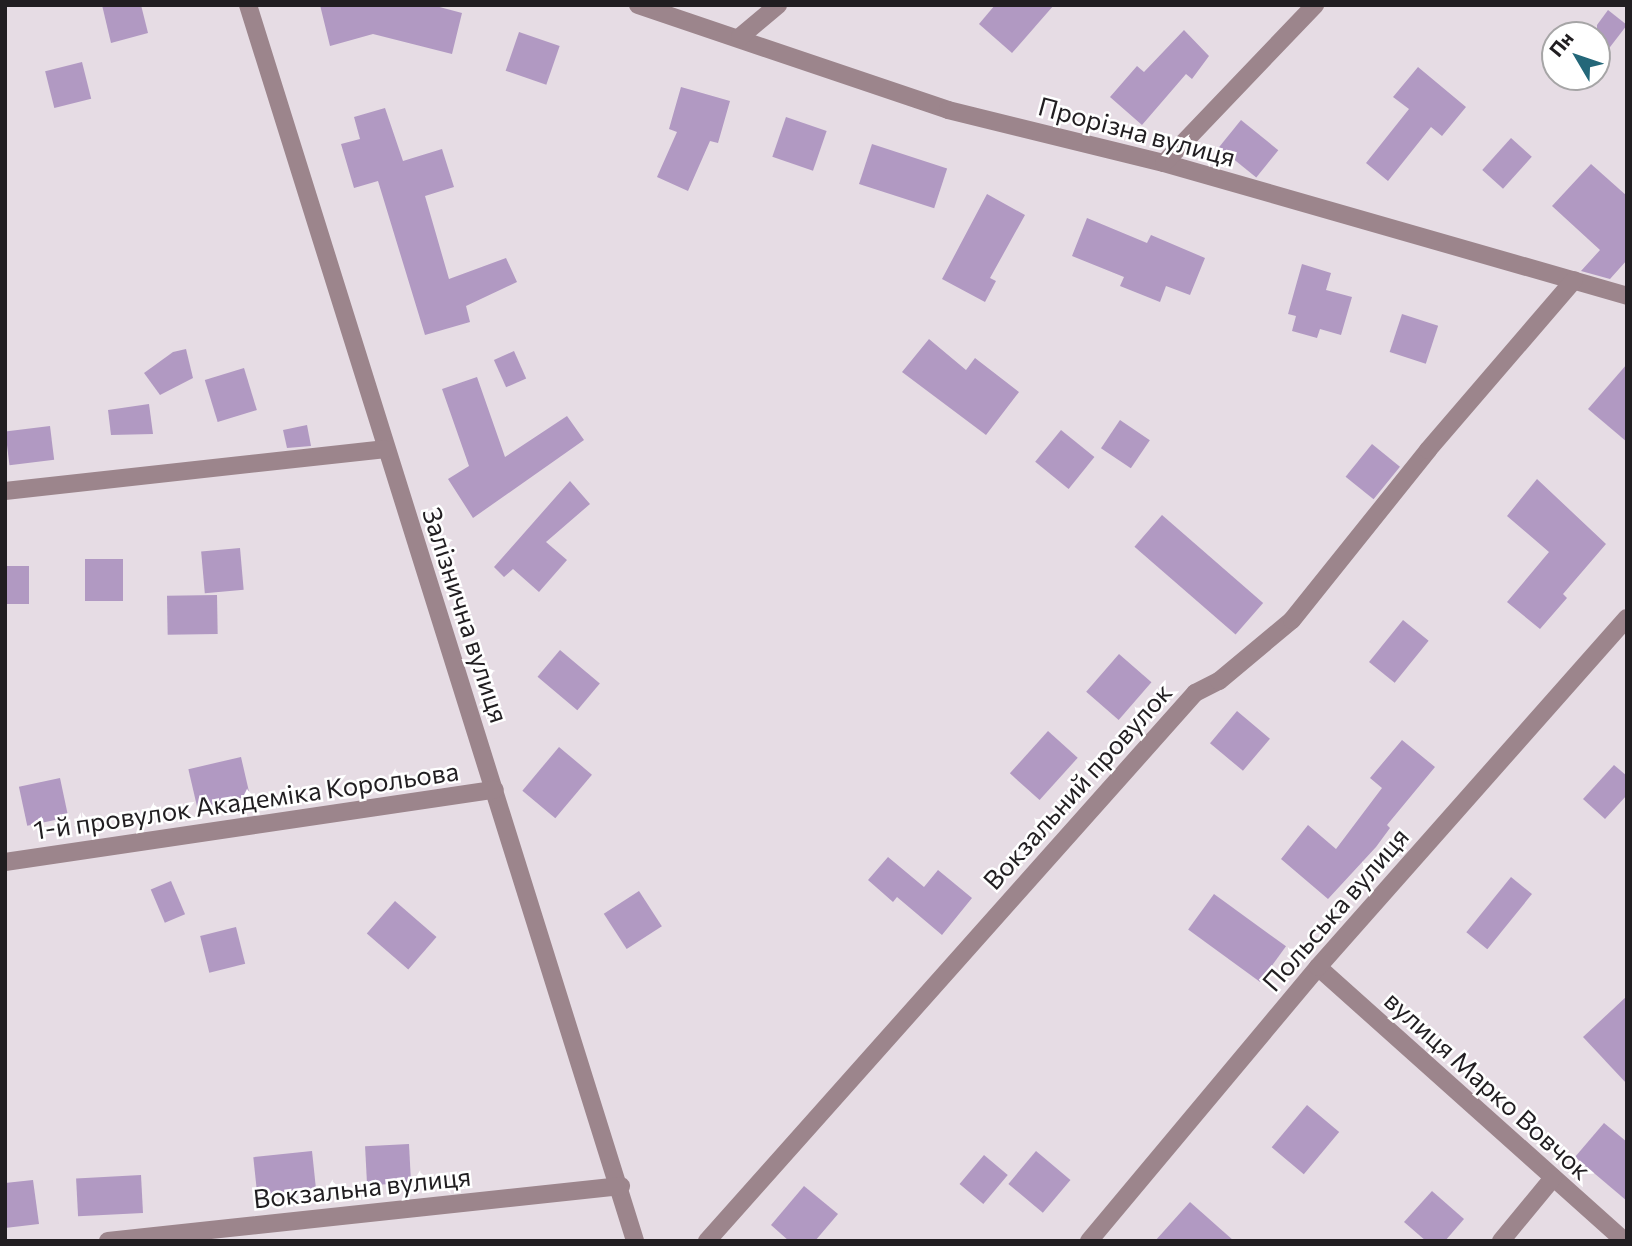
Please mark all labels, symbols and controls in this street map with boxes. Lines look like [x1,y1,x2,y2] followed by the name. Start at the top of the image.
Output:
[1541,21,1611,91] north arrow
[1544,27,1578,61] text: Пн
[1035,90,1239,172] street label: Прорізна вулиця
[416,503,516,727] street label: Залізнична вулиця
[976,677,1178,895] street label: Вокзальний провулок
[31,755,461,845] street label: 1-й провулок Академіка Корольова
[1255,821,1415,997] street label: Польська вулиця
[1379,984,1597,1186] street label: вулиця Марко Вовчок
[251,1160,473,1214] street label: Вокзальна вулиця

